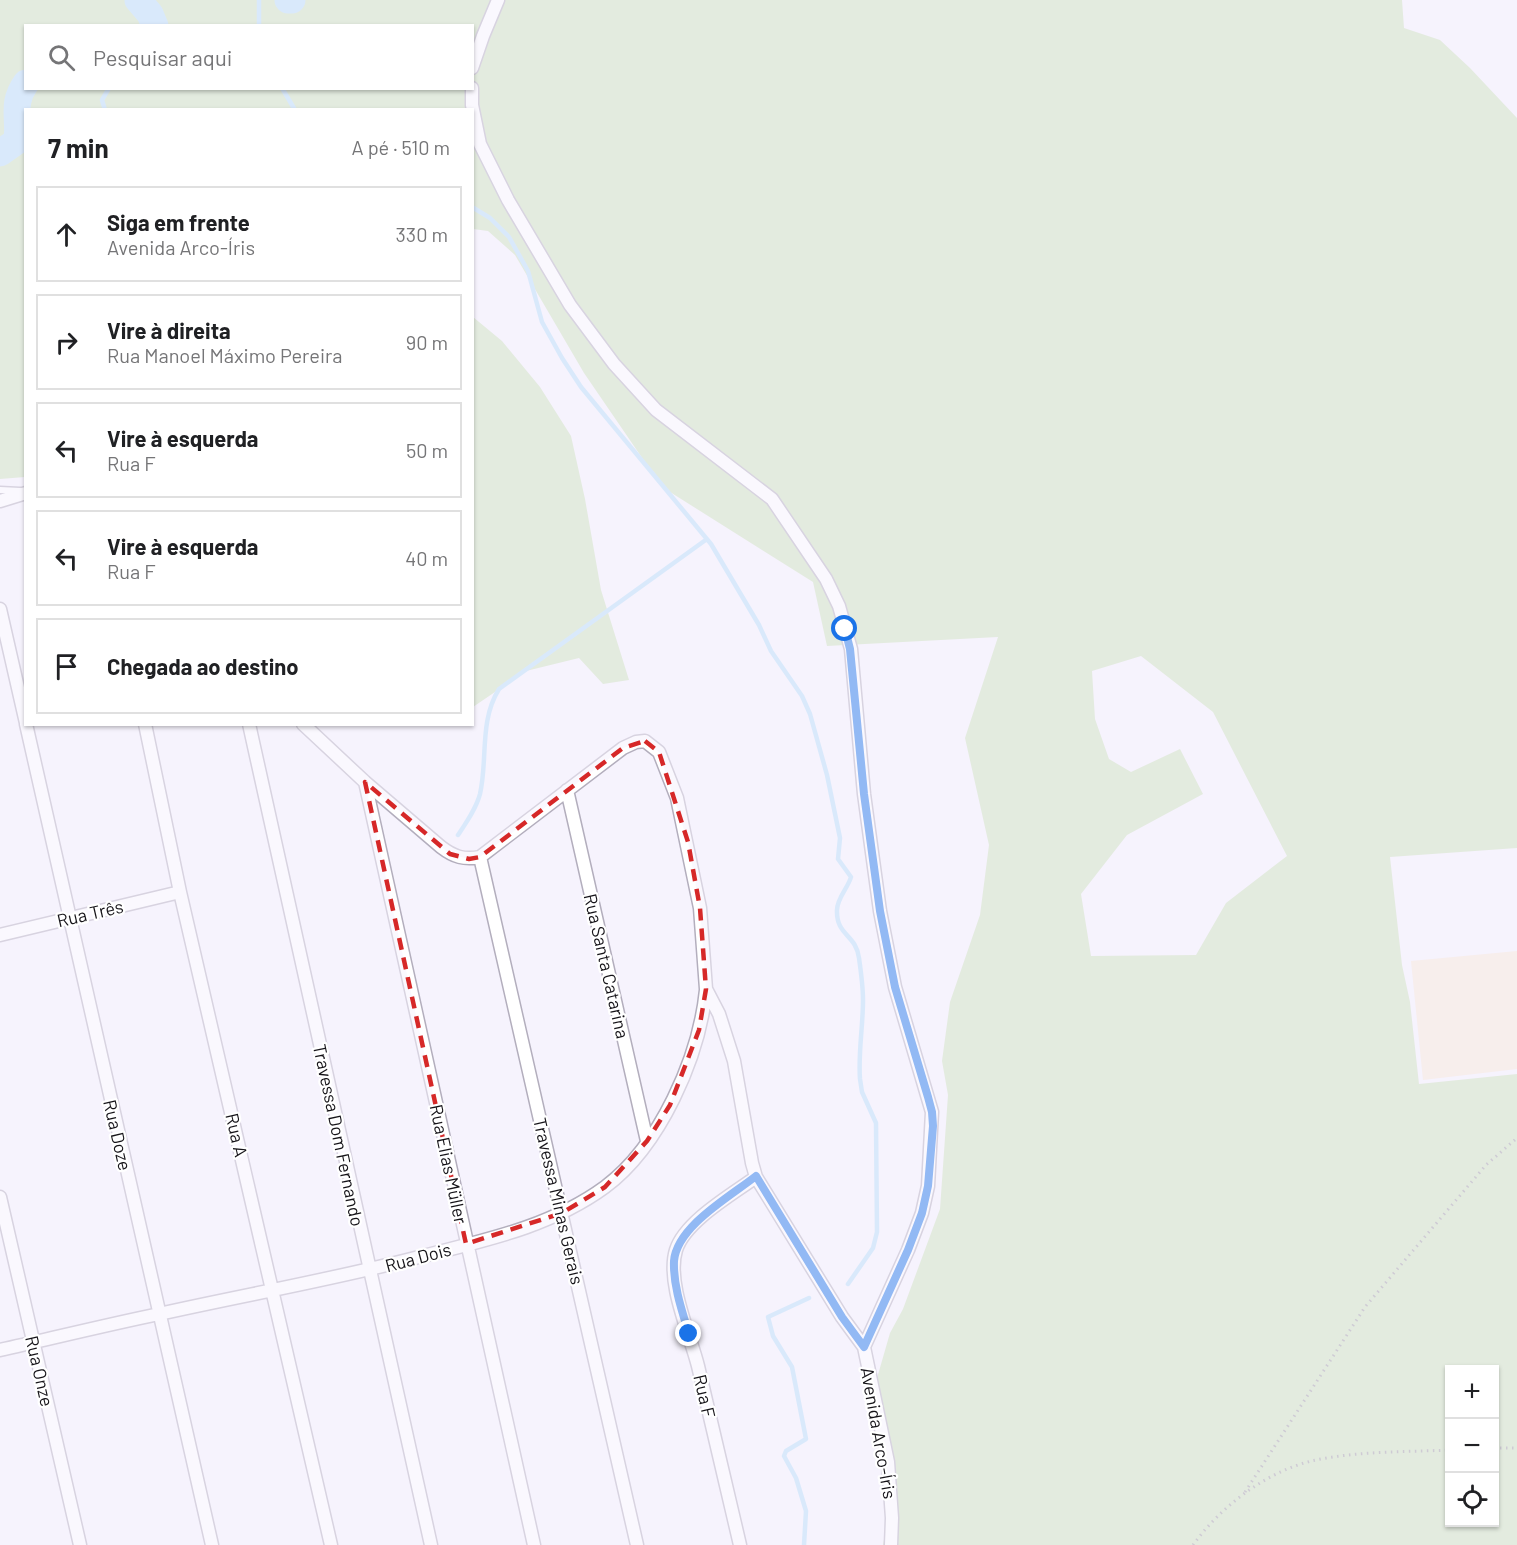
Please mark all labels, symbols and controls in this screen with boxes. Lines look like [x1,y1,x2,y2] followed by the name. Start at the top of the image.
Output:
[24,24,474,90] search box
[45,41,78,74] icon: search
[93,44,232,70] text: Pesquisar aqui
[48,132,109,163] text: 7 min
[352,135,450,159] text: A pé · 510 m
[107,209,250,235] text: Siga em frente
[50,218,83,251] icon: ahead
[396,222,448,246] text: 330 m
[107,235,255,259] text: Avenida Arco-Íris
[107,317,231,343] text: Vire à direita
[50,326,83,359] icon: right
[406,330,448,354] text: 90 m
[107,343,342,367] text: Rua Manoel Máximo Pereira
[107,425,258,451] text: Vire à esquerda
[50,434,83,467] icon: left
[406,438,448,462] text: 50 m
[107,451,156,475] text: Rua F
[107,533,258,559] text: Vire à esquerda
[50,542,83,575] icon: left
[405,546,448,570] text: 40 m
[107,559,156,583] text: Rua F
[831,615,857,641] route start
[50,650,83,683] icon: arrive
[107,653,298,679] text: Chegada ao destino
[580,891,634,1041] street label: Rua Santa Catarina
[55,895,125,931] street label: Rua Três
[309,1042,369,1228] street label: Travessa Dom Fernando
[99,1097,137,1173] street label: Rua Doze
[426,1102,472,1226] street label: Rua Elias Müller
[221,1111,253,1159] street label: Rua A
[529,1115,589,1287] street label: Travessa Minas Gerais
[382,1238,454,1276] street label: Rua Dois
[675,1320,701,1346] route end
[21,1333,59,1409] street label: Rua Onze
[857,1365,901,1501] street label: Avenida Arco-Íris
[1445,1365,1499,1527] map controls
[1445,1365,1499,1419] button: +
[689,1372,721,1420] street label: Rua F
[1445,1419,1499,1473] button: −
[1445,1473,1499,1527] button: locate

